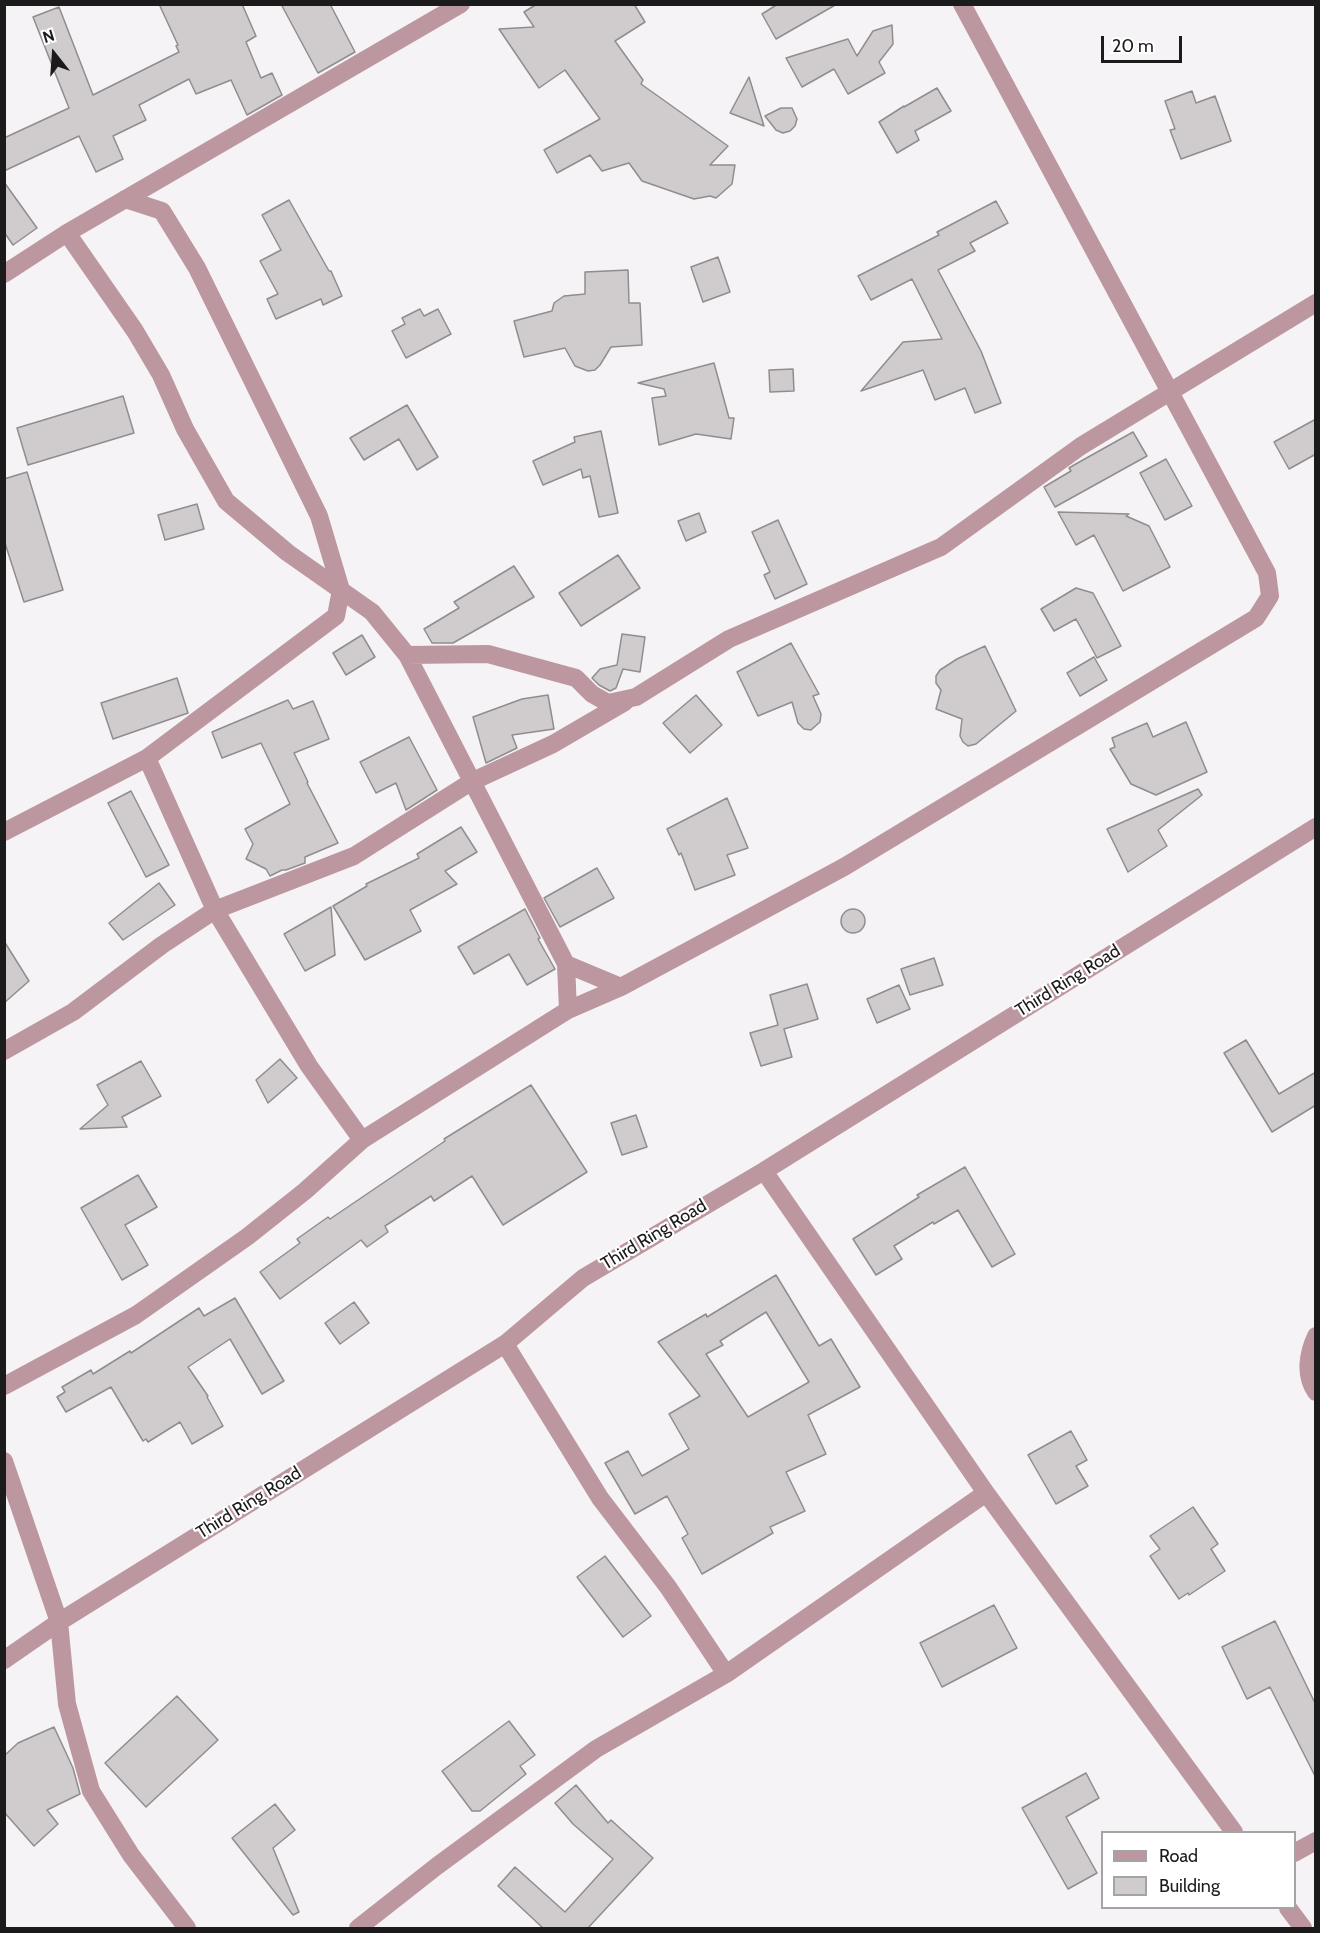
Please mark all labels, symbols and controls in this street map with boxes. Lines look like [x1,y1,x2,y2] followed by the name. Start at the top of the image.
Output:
[24,24,84,84] north arrow
[1104,24,1185,62] scale bar
[40,26,57,47] text: N
[1112,35,1154,57] text: 20 m
[1012,940,1124,1022] street label: Third Ring Road
[597,1195,711,1275] street label: Third Ring Road
[193,1462,305,1544] street label: Third Ring Road
[1101,1831,1296,1909] legend
[1159,1845,1198,1867] text: Road
[1159,1875,1220,1897] text: Building

